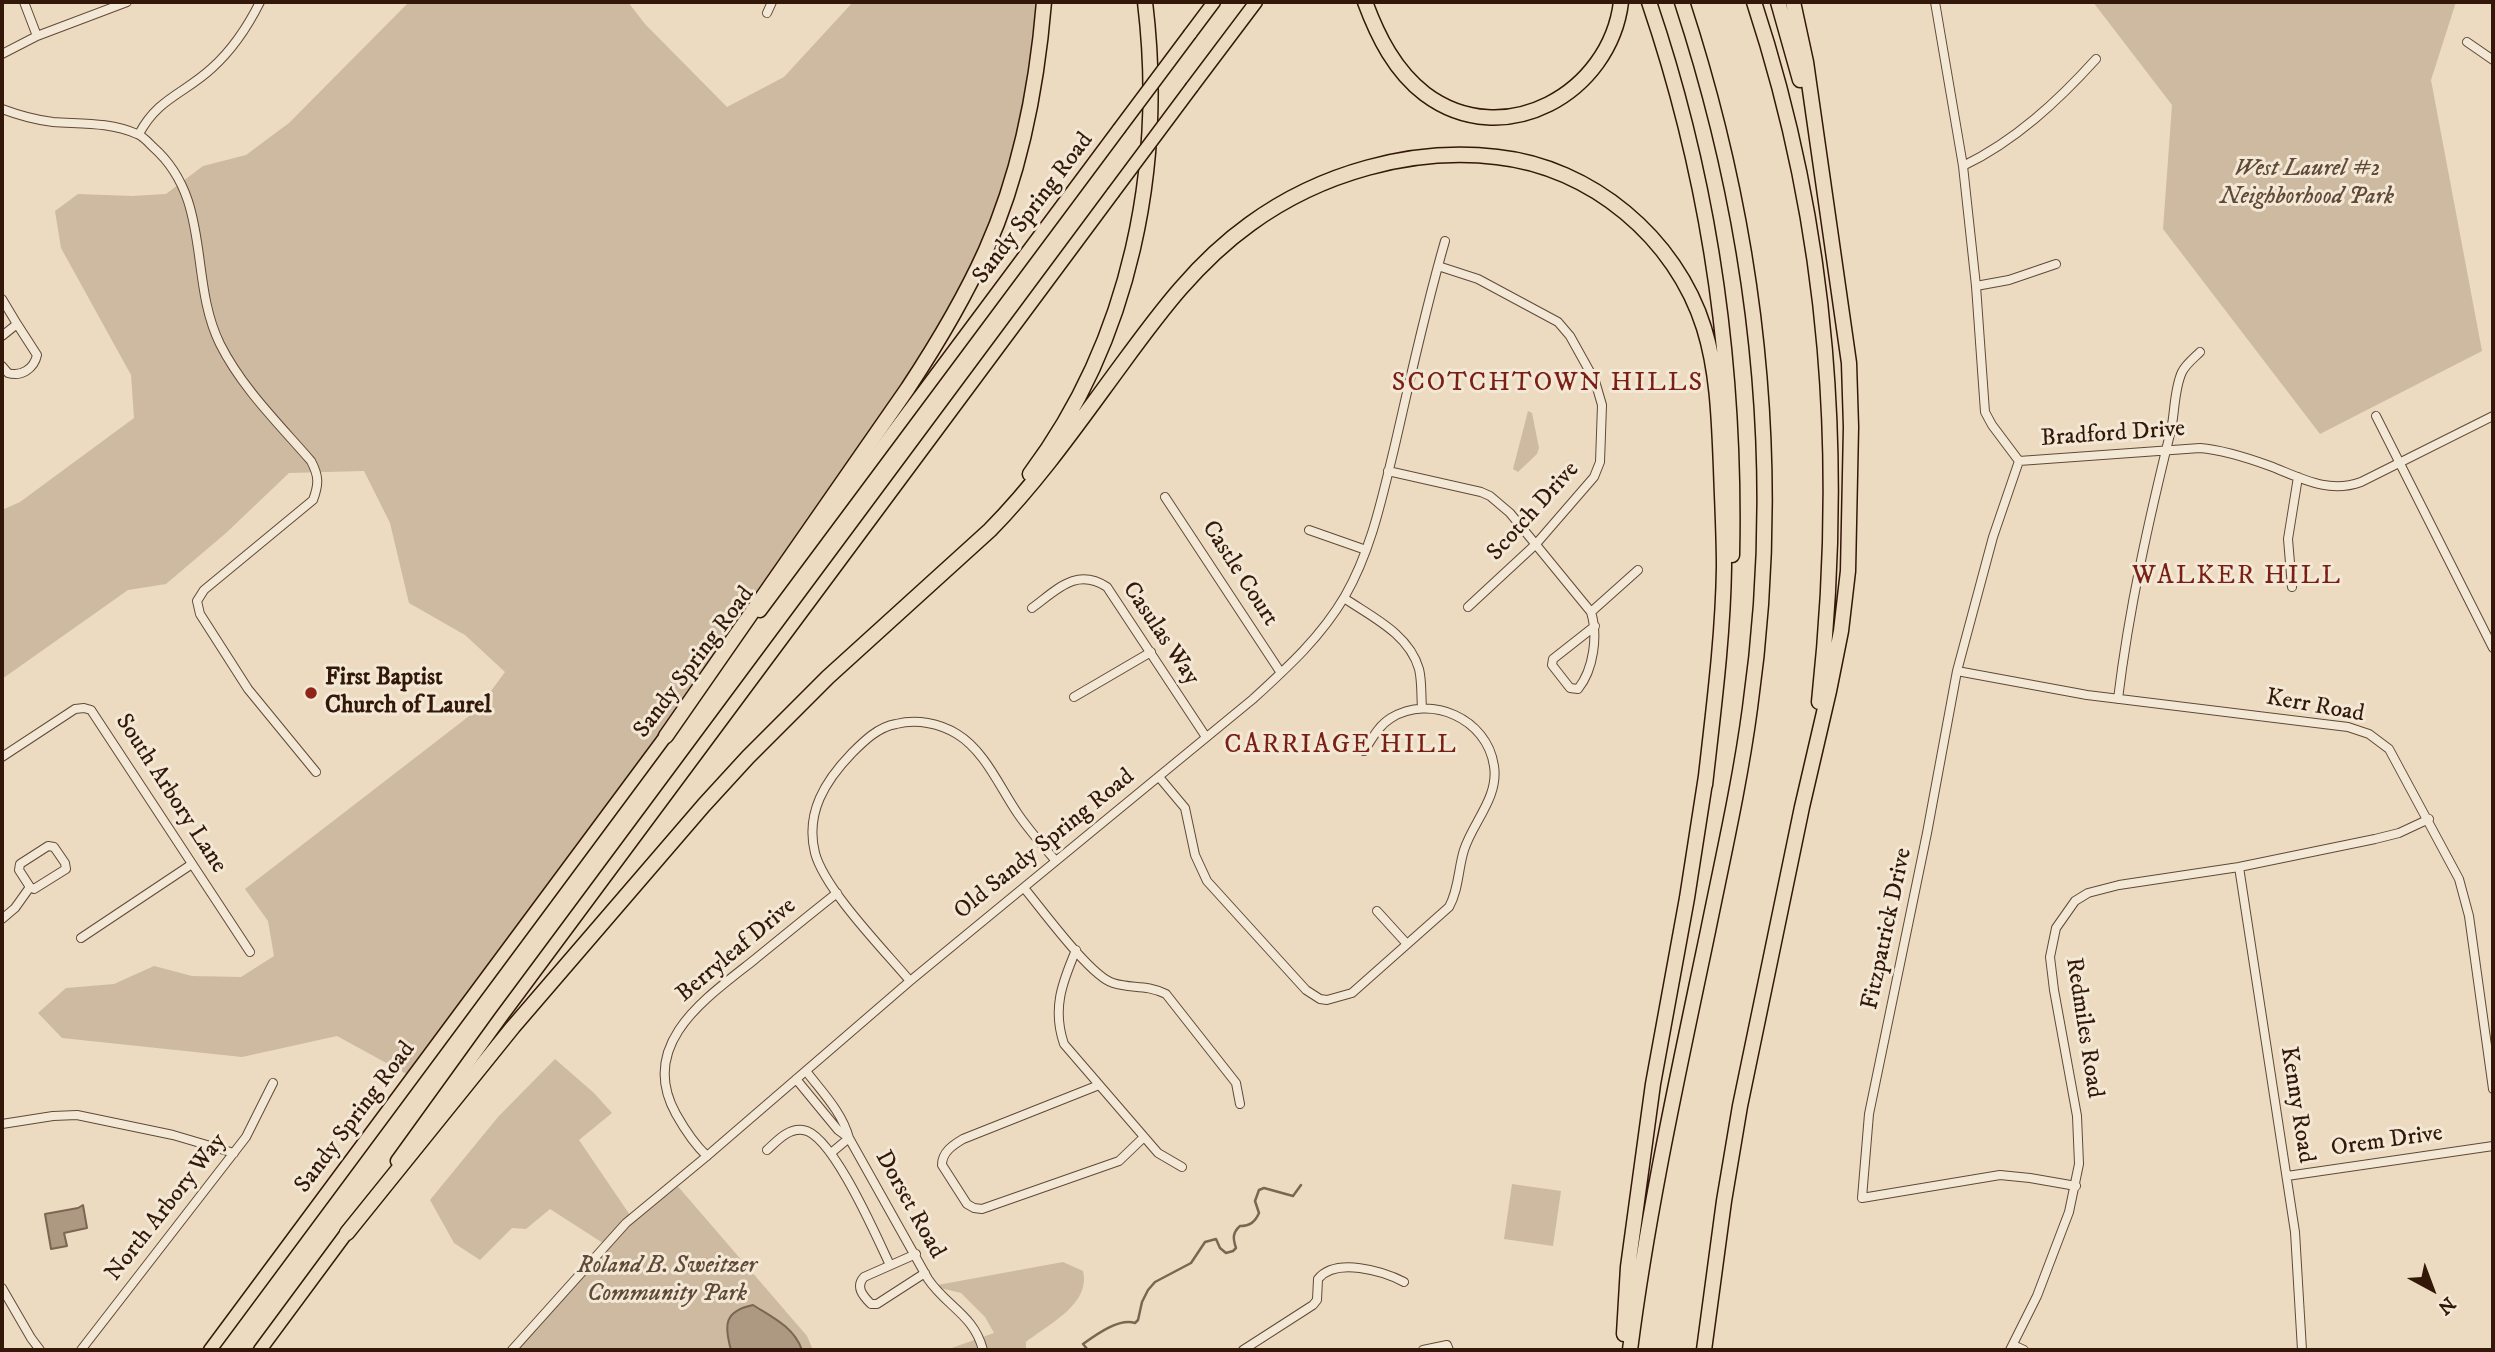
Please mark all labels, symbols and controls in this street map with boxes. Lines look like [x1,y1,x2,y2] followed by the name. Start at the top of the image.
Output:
[968,128,1100,290] street label: Sandy Spring Road
[2220,156,2394,212] park label: West Laurel #2 Neighborhood Park
[1394,369,1702,401] district label: SCOTCHTOWN HILLS
[2040,416,2186,454] street label: Bradford Drive
[1482,456,1586,568] street label: Scotch Drive
[1194,516,1284,632] street label: Castle Court
[2133,562,2341,594] district label: WALKER HILL
[1115,577,1205,691] street label: Casulas Way
[629,582,761,744] street label: Sandy Spring Road
[325,665,491,721] place label: First Baptist Church of Laurel
[2264,684,2366,730] street label: Kerr Road
[303,685,319,701] marker: First Baptist Church of Laurel
[108,709,232,879] street label: South Arbory Lane
[1226,731,1456,763] district label: CARRIAGE HILL
[949,763,1141,927] street label: Old Sandy Spring Road
[1857,845,1919,1013] street label: Fitzpatrick Drive
[671,893,803,1009] street label: Berryleaf Drive
[2058,956,2108,1100] street label: Redmiles Road
[290,1037,422,1199] street label: Sandy Spring Road
[2273,1045,2319,1165] street label: Kenny Road
[2329,1120,2445,1164] street label: Orem Drive
[100,1128,234,1288] street label: North Arbory Way
[868,1146,950,1264] street label: Dorset Road
[577,1253,757,1309] park label: Roland B. Sweitzer Community Park
[2397,1254,2467,1324] north arrow
[2433,1291,2460,1319] text: N

